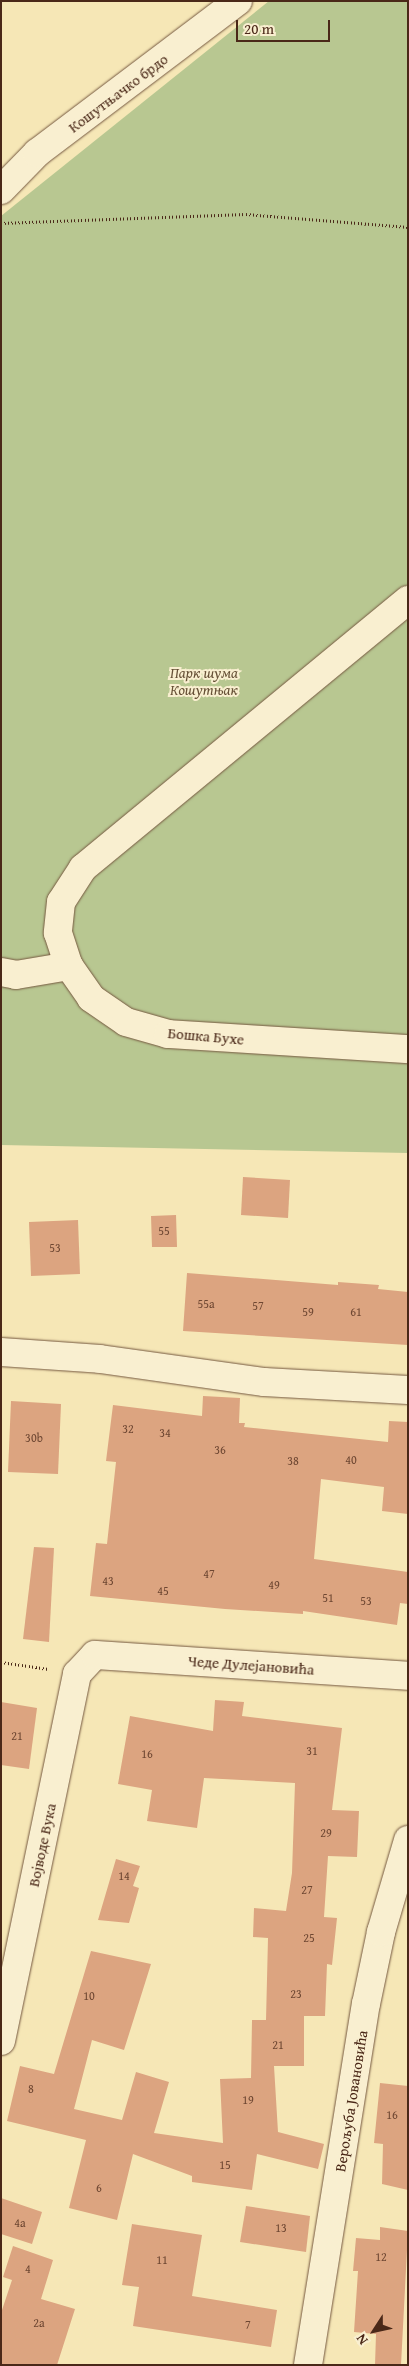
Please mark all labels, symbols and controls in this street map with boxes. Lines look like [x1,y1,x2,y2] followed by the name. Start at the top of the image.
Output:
[239,10,333,42] scale bar
[244,18,274,39] text: 20 m
[65,50,171,136] street label: Кошутњачко брдо
[170,663,238,698] park label: Парк шума Кошутњак
[167,1024,245,1048] street label: Бошка Бухе
[158,1224,170,1238] house number: 55
[49,1241,61,1255] house number: 53
[197,1297,215,1311] house number: 55a
[252,1299,264,1313] house number: 57
[302,1305,314,1319] house number: 59
[350,1305,362,1319] house number: 61
[122,1422,134,1436] house number: 32
[159,1426,171,1440] house number: 34
[25,1431,43,1445] house number: 30b
[214,1443,226,1457] house number: 36
[345,1453,357,1467] house number: 40
[287,1454,299,1468] house number: 38
[203,1567,215,1581] house number: 47
[102,1574,114,1588] house number: 43
[268,1578,280,1592] house number: 49
[157,1584,169,1598] house number: 45
[322,1591,334,1605] house number: 51
[360,1594,372,1608] house number: 53
[187,1652,315,1678] street label: Чеде Дулејановића
[11,1729,23,1743] house number: 21
[306,1744,318,1758] house number: 31
[141,1747,153,1761] house number: 16
[24,1802,60,1888] street label: Војводе Вука
[320,1826,332,1840] house number: 29
[118,1869,130,1883] house number: 14
[301,1883,313,1897] house number: 27
[303,1931,315,1945] house number: 25
[290,1987,302,2001] house number: 23
[83,1989,95,2003] house number: 10
[331,2029,371,2173] street label: Верољуба Јовановића
[272,2038,284,2052] house number: 21
[28,2082,34,2096] house number: 8
[242,2093,254,2107] house number: 19
[386,2108,398,2122] house number: 16
[219,2158,231,2172] house number: 15
[96,2181,102,2195] house number: 6
[14,2216,26,2230] house number: 4a
[275,2221,287,2235] house number: 13
[375,2250,387,2264] house number: 12
[156,2253,168,2267] house number: 11
[25,2262,31,2276] house number: 4
[349,2306,399,2356] north arrow
[33,2316,45,2330] house number: 2a
[245,2318,251,2332] house number: 7
[351,2330,373,2349] text: N

